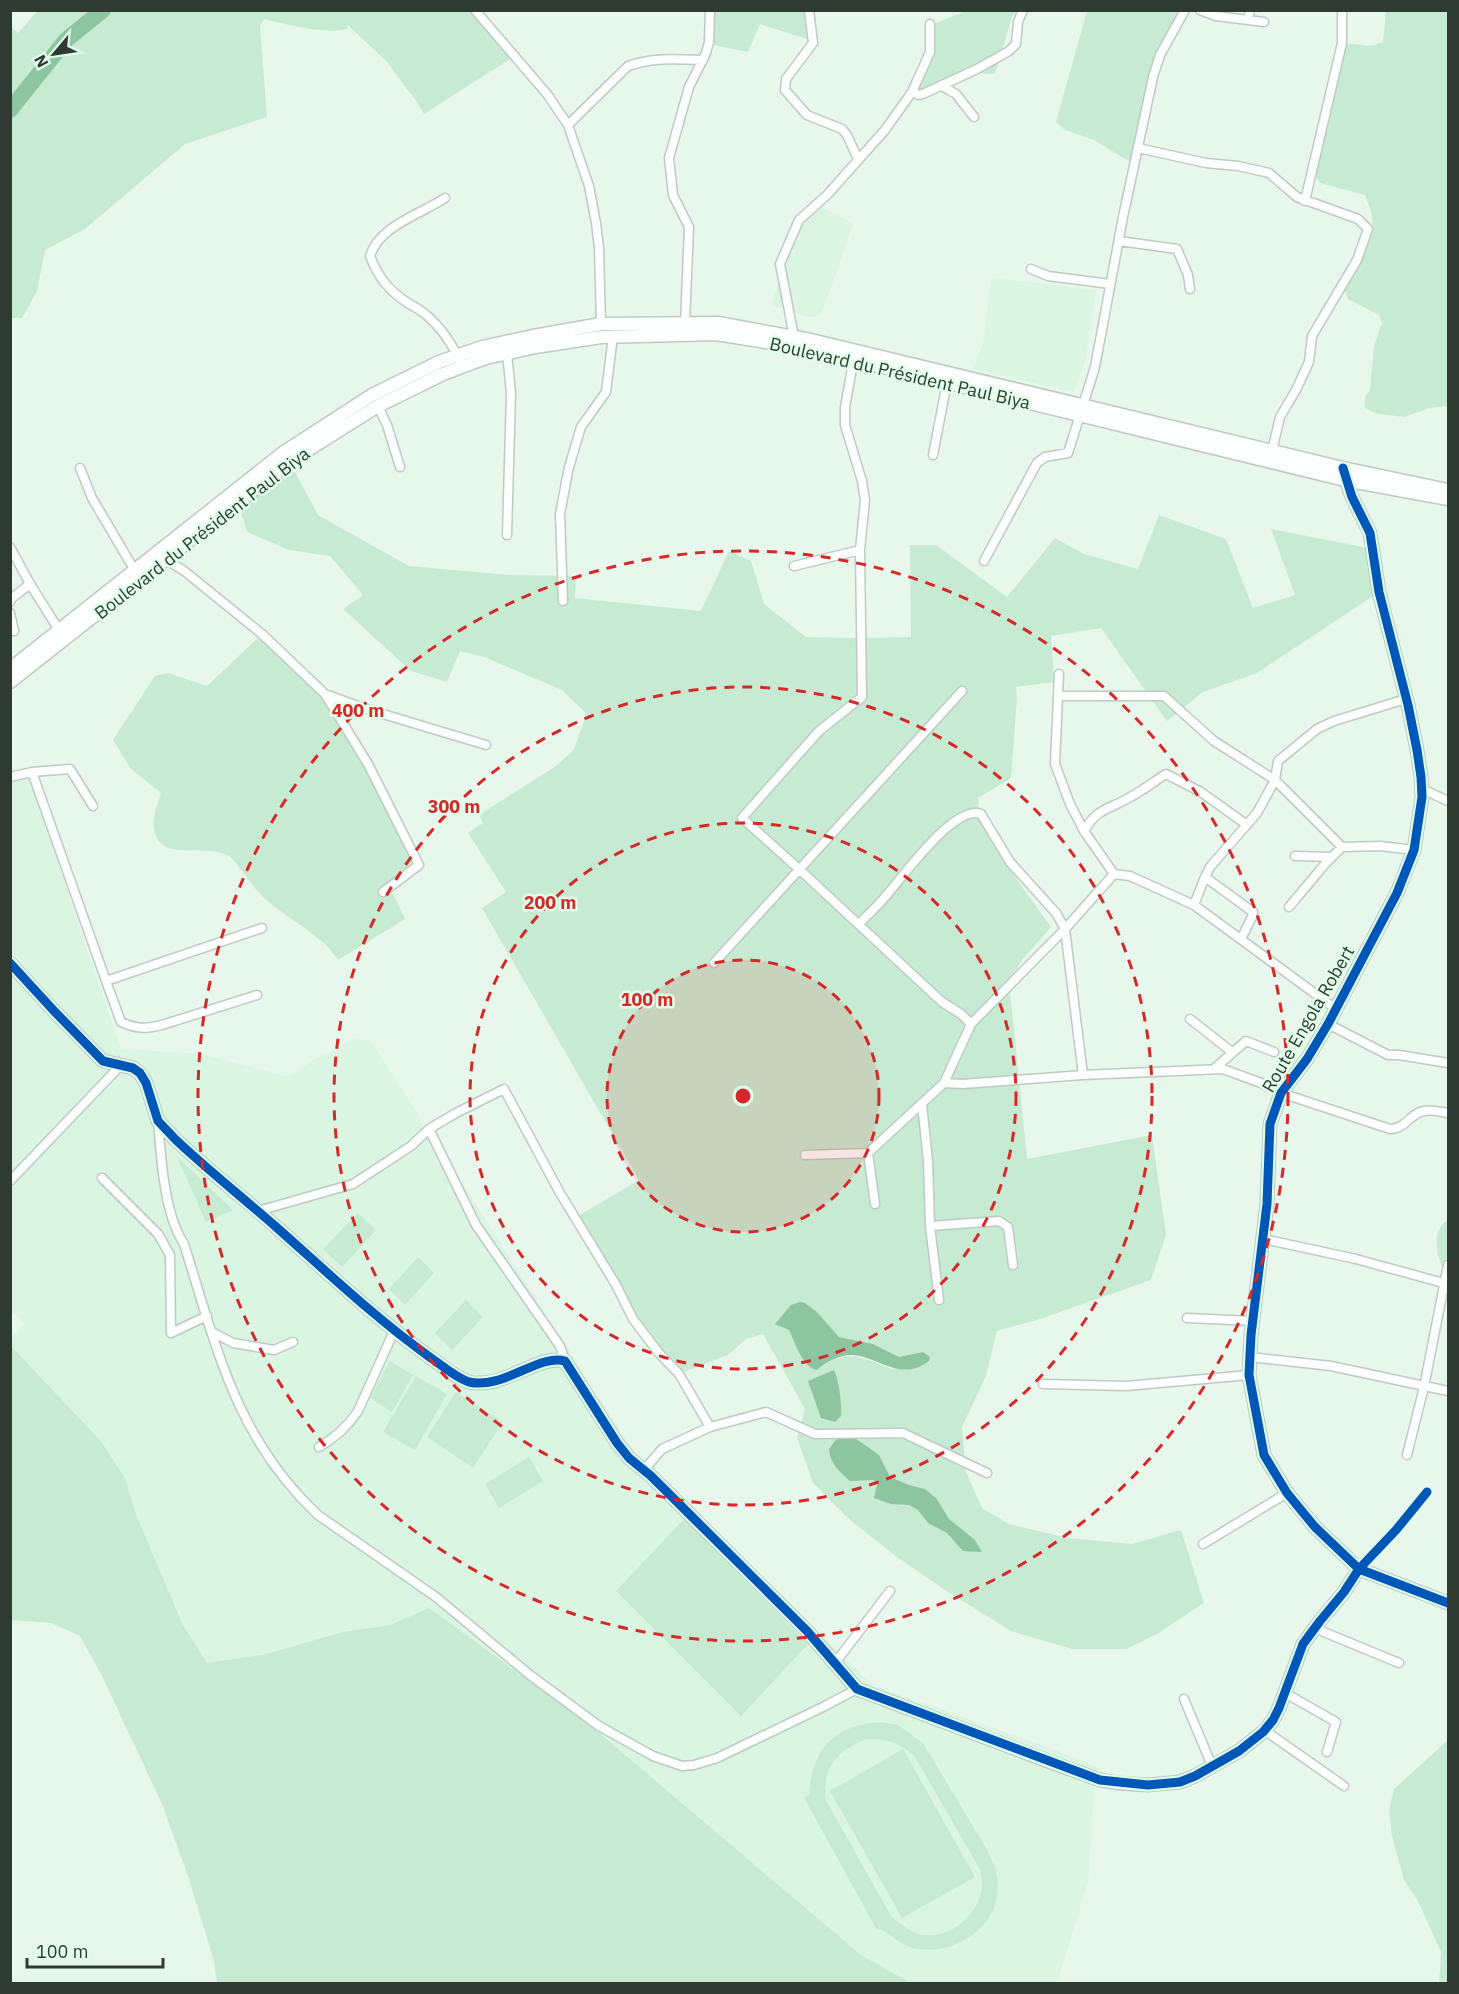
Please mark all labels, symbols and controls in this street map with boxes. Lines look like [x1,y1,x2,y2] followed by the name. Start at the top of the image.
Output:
[24,24,84,84] north arrow
[29,51,52,71] text: N
[767,332,1033,414] street label: Boulevard du Président Paul Biya
[90,442,315,624] street label: Boulevard du Président Paul Biya
[332,699,384,722] text: 400 m
[428,795,480,818] text: 300 m
[524,891,576,914] text: 200 m
[1257,942,1359,1096] street label: Route Engola Robert
[621,988,673,1011] text: 100 m
[733,1086,753,1106] centre of rings
[27,1931,164,1969] scale bar
[36,1940,88,1963] text: 100 m

